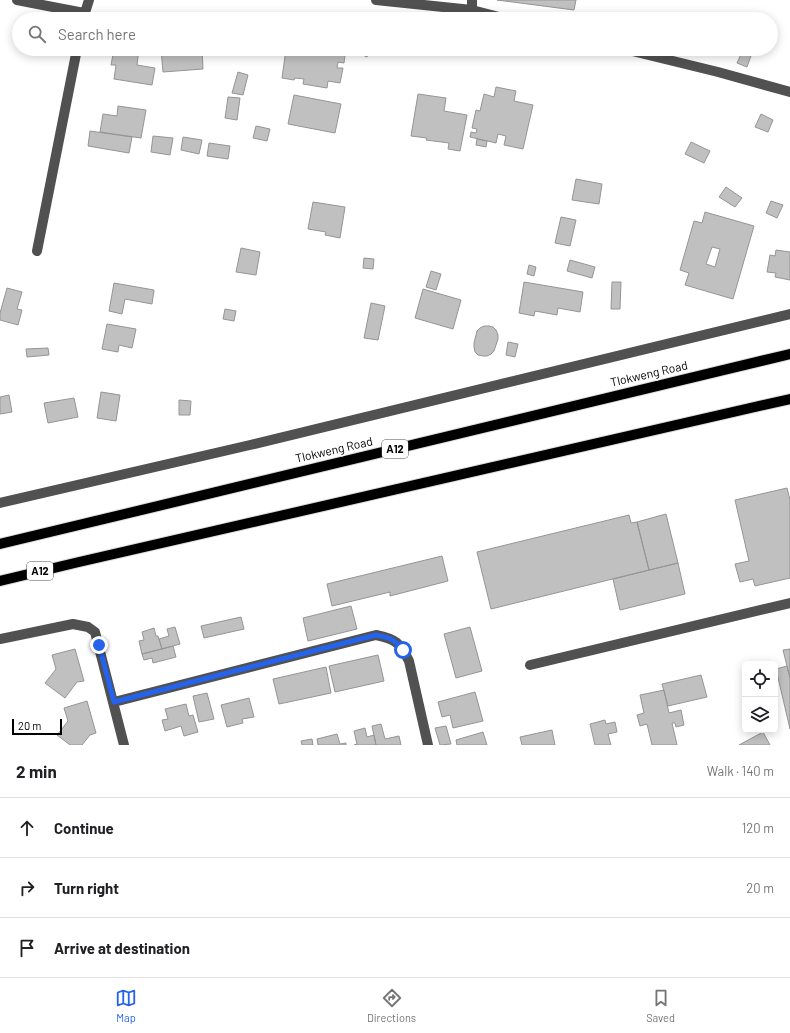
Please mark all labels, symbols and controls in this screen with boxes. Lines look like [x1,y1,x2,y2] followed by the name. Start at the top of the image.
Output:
[12,12,778,56] search box
[26,23,48,45] icon: search
[58,25,136,43] text: Search here
[609,357,689,389] street label: Tlokweng Road
[294,433,374,465] street label: Tlokweng Road
[382,440,408,458] road number: A12
[27,562,53,580] road number: A12
[90,636,108,654] route end
[394,641,412,659] route start
[742,661,778,733] map controls
[742,661,778,697] button: locate
[742,697,778,733] button: layers
[12,717,62,736] scale bar
[18,719,41,732] text: 20 m
[16,761,57,781] text: 2 min
[707,763,774,779] text: Walk · 140 m
[16,817,38,839] icon: ahead
[54,819,114,837] text: Continue
[742,820,774,836] text: 120 m
[16,877,38,899] icon: right
[54,879,119,897] text: Turn right
[746,880,774,896] text: 20 m
[16,937,38,959] icon: arrive
[54,939,190,957] text: Arrive at destination
[115,987,137,1024] tab: Map
[367,987,416,1024] tab: Directions
[646,987,675,1024] tab: Saved

